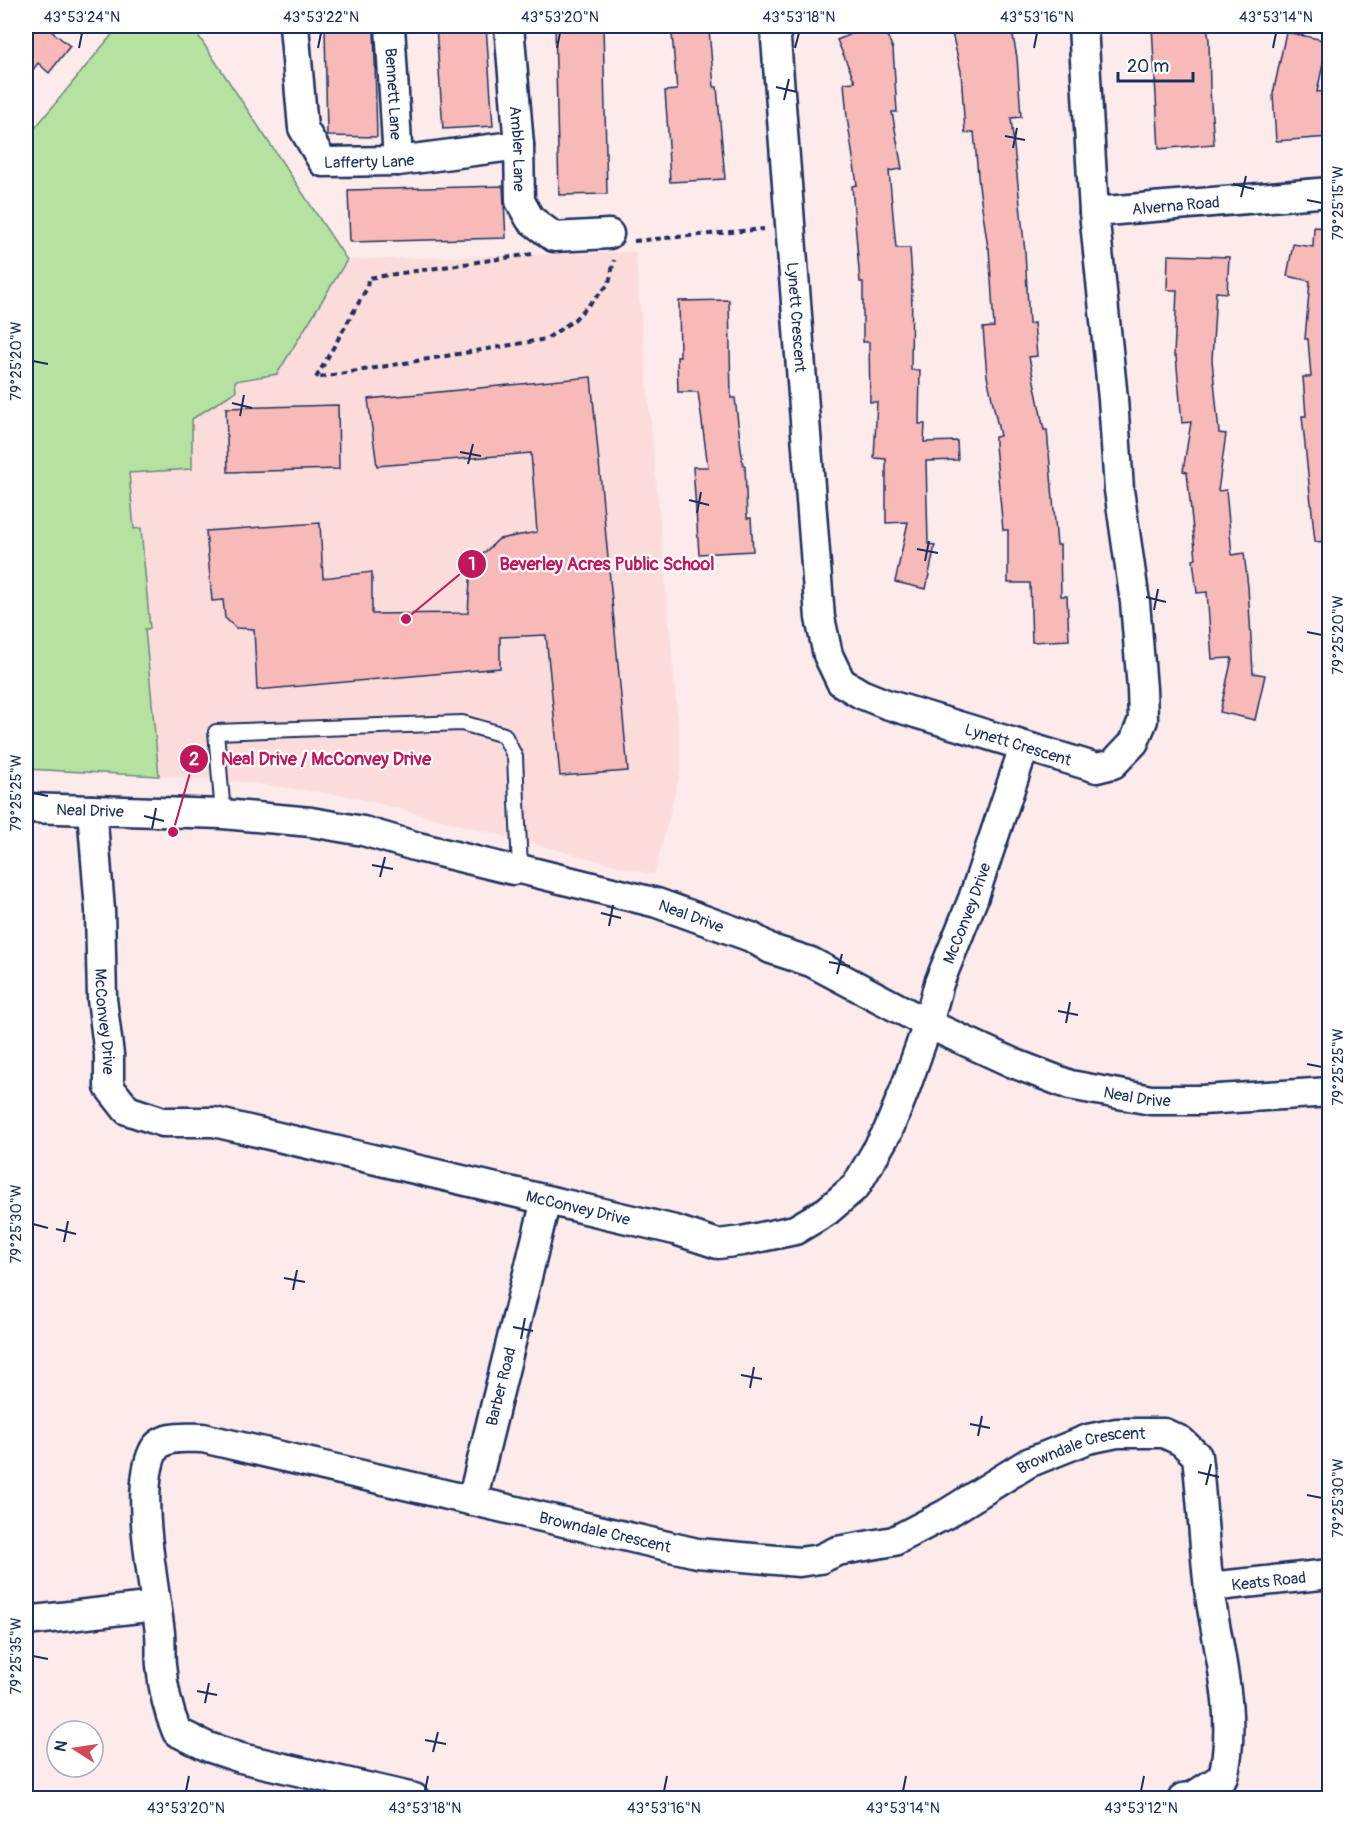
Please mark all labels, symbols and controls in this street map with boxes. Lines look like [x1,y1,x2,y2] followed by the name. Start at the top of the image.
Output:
[44,8,120,27] text: 43°53'24"N
[283,8,359,27] text: 43°53'22"N
[521,8,599,27] text: 43°53'20"N
[763,8,835,27] text: 43°53'18"N
[1000,8,1074,27] text: 43°53'16"N
[1239,8,1313,27] text: 43°53'14"N
[1118,45,1193,83] scale bar
[380,47,406,141] street label: Bennett Lane
[1127,55,1169,78] text: 20 m
[505,105,529,192] street label: Ambler Lane
[324,150,416,173] street label: Lafferty Lane
[1329,166,1348,240] text: 79°25'15"W
[1131,192,1221,220] street label: Alverna Road
[782,261,810,374] street label: Lynett Crescent
[7,321,26,401] text: 79°25'20"W
[457,546,726,582] callout: Beverley Acres Public School
[468,553,476,576] text: 1
[500,553,715,576] text: Beverley Acres Public School
[1329,595,1348,675] text: 79°25'20"W
[962,719,1074,771] street label: Lynett Crescent
[179,741,443,777] callout: Neal Drive / McConvey Drive
[189,748,199,771] text: 2
[221,748,432,771] text: Neal Drive / McConvey Drive
[7,754,26,832] text: 79°25'25"W
[56,800,124,822] street label: Neal Drive
[939,860,996,967] street label: McConvey Drive
[656,895,726,937] street label: Neal Drive
[90,968,118,1075] street label: McConvey Drive
[1329,1028,1348,1106] text: 79°25'25"W
[1102,1082,1171,1111] street label: Neal Drive
[7,1184,26,1264] text: 79°25'30"W
[524,1186,632,1230] street label: McConvey Drive
[482,1345,520,1428] street label: Barber Road
[1013,1424,1146,1479] street label: Browndale Crescent
[1329,1458,1348,1538] text: 79°25'30"W
[537,1508,673,1558] street label: Browndale Crescent
[1231,1568,1307,1596] street label: Keats Road
[7,1617,26,1695] text: 79°25'35"W
[45,1719,105,1779] north arrow
[50,1739,72,1753] text: N
[147,1799,225,1818] text: 43°53'20"N
[389,1799,461,1818] text: 43°53'18"N
[627,1799,701,1818] text: 43°53'16"N
[866,1799,940,1818] text: 43°53'14"N
[1104,1799,1178,1818] text: 43°53'12"N

